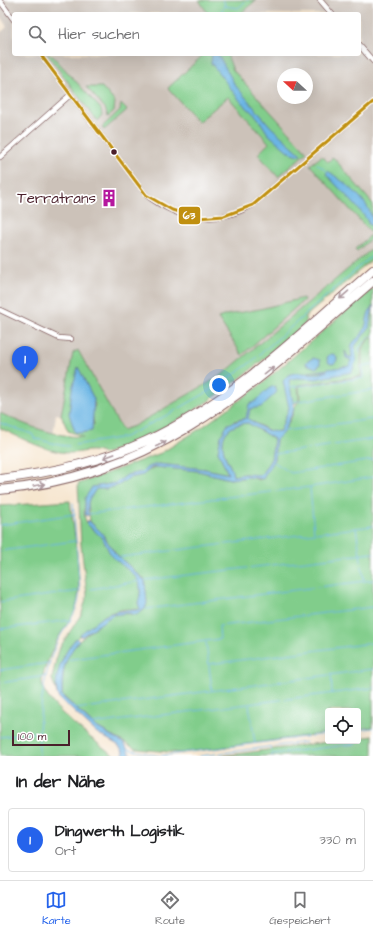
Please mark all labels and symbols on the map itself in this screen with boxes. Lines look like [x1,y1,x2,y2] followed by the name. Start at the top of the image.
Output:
[277,68,313,104] north arrow
[109,147,119,157] unlabelled marker
[17,188,96,209] place label: Terratrans
[99,188,119,208] building icon: Terratrans
[178,206,201,225] line badge: 63
[183,208,196,223] text: 63
[338,291,349,300] one-way arrow
[12,346,38,379] pin: 1
[263,366,274,375] one-way arrow
[209,375,229,395] your location
[155,439,167,447] one-way arrow
[104,452,116,460] one-way arrow
[32,481,45,489] one-way arrow
[12,728,70,747] scale bar

